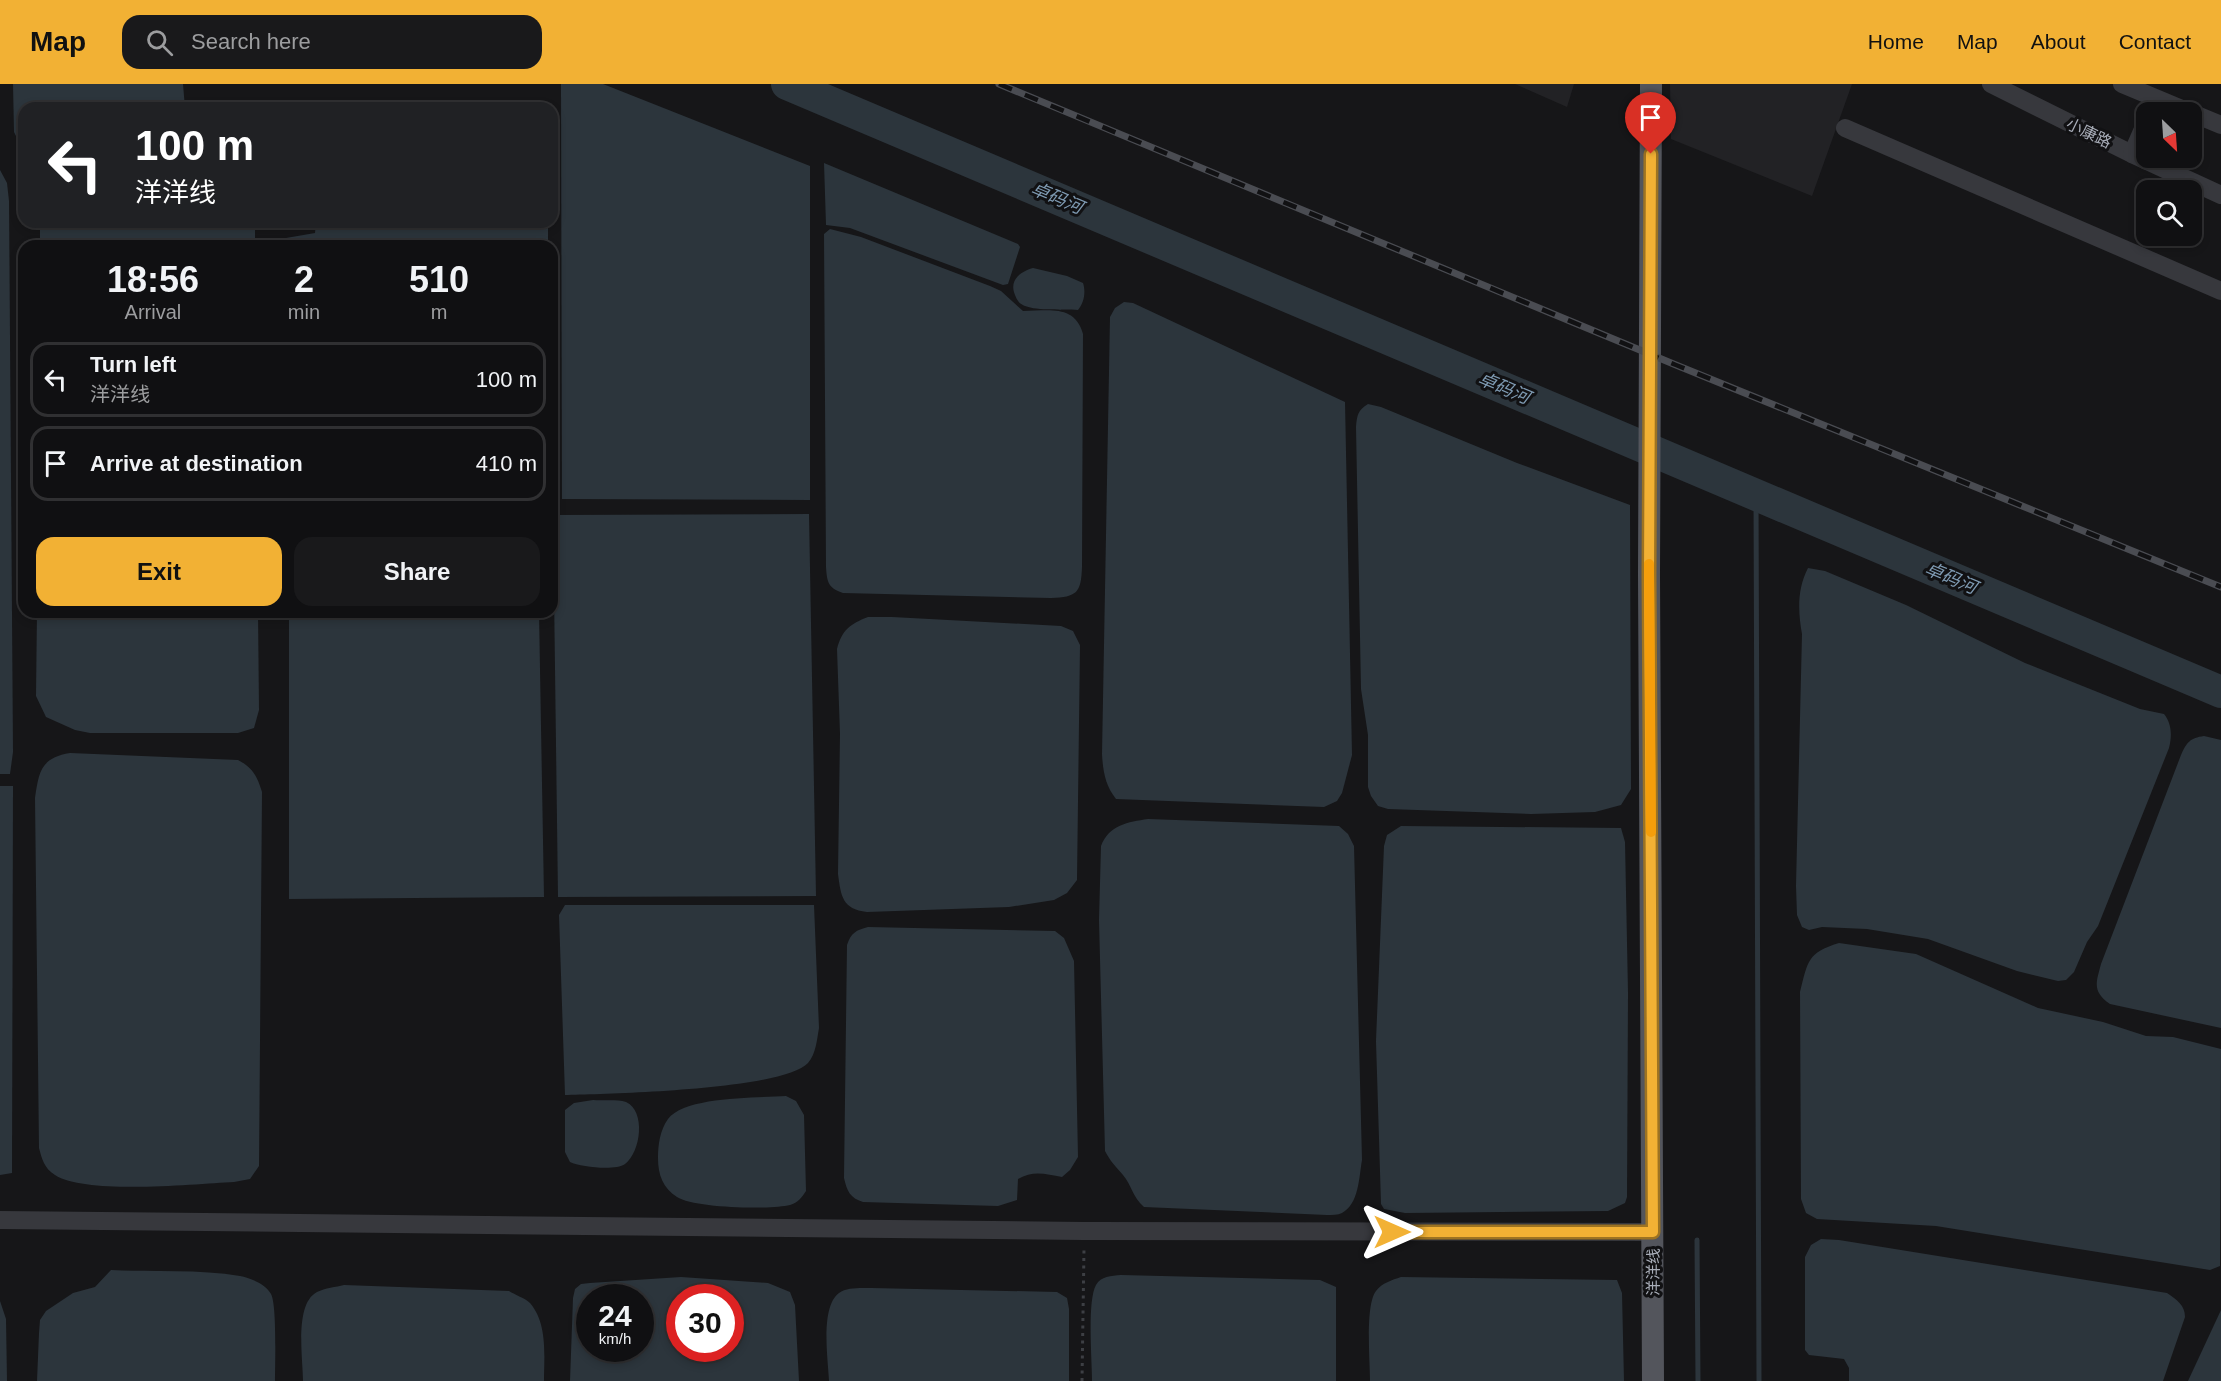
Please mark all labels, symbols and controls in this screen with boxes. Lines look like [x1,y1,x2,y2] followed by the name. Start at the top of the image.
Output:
[122,15,542,69] search box
[30,26,86,57] text: Map
[143,26,176,59] icon: search
[191,29,311,54] text: Search here
[1868,30,1924,53] text: Home
[1957,30,1998,53] text: Map
[2031,30,2086,53] text: About
[2119,30,2191,53] text: Contact
[1625,92,1676,154] pin
[1634,101,1667,134] icon: arrive
[2136,102,2202,168] north arrow
[2136,102,2202,246] map controls
[2064,115,2114,151] street label: 小康路
[135,122,254,169] text: 100 m
[36,126,114,204] icon: left
[135,178,216,208] text: 洋洋线
[1028,178,1089,219] water label: 卓码河
[2136,180,2202,246] button: search
[107,259,199,300] text: 18:56
[294,259,314,300] text: 2
[409,259,469,300] text: 510
[125,301,181,323] text: Arrival
[288,301,320,323] text: min
[431,301,447,323] text: m
[90,352,176,377] text: Turn left
[39,363,72,396] icon: left
[476,367,537,392] text: 100 m
[1475,368,1536,409] water label: 卓码河
[90,383,150,405] text: 洋洋线
[39,447,72,480] icon: arrive
[90,451,303,476] text: Arrive at destination
[476,451,537,476] text: 410 m
[36,537,282,606] button: Exit
[294,537,540,606] button: Share
[1922,558,1983,599] water label: 卓码河
[1360,1200,1424,1264] position arrow
[1645,1248,1662,1296] street label: 洋洋线
[666,1284,744,1362] speed limit sign: 30
[598,1299,632,1332] text: 24
[599,1330,631,1347] text: km/h

